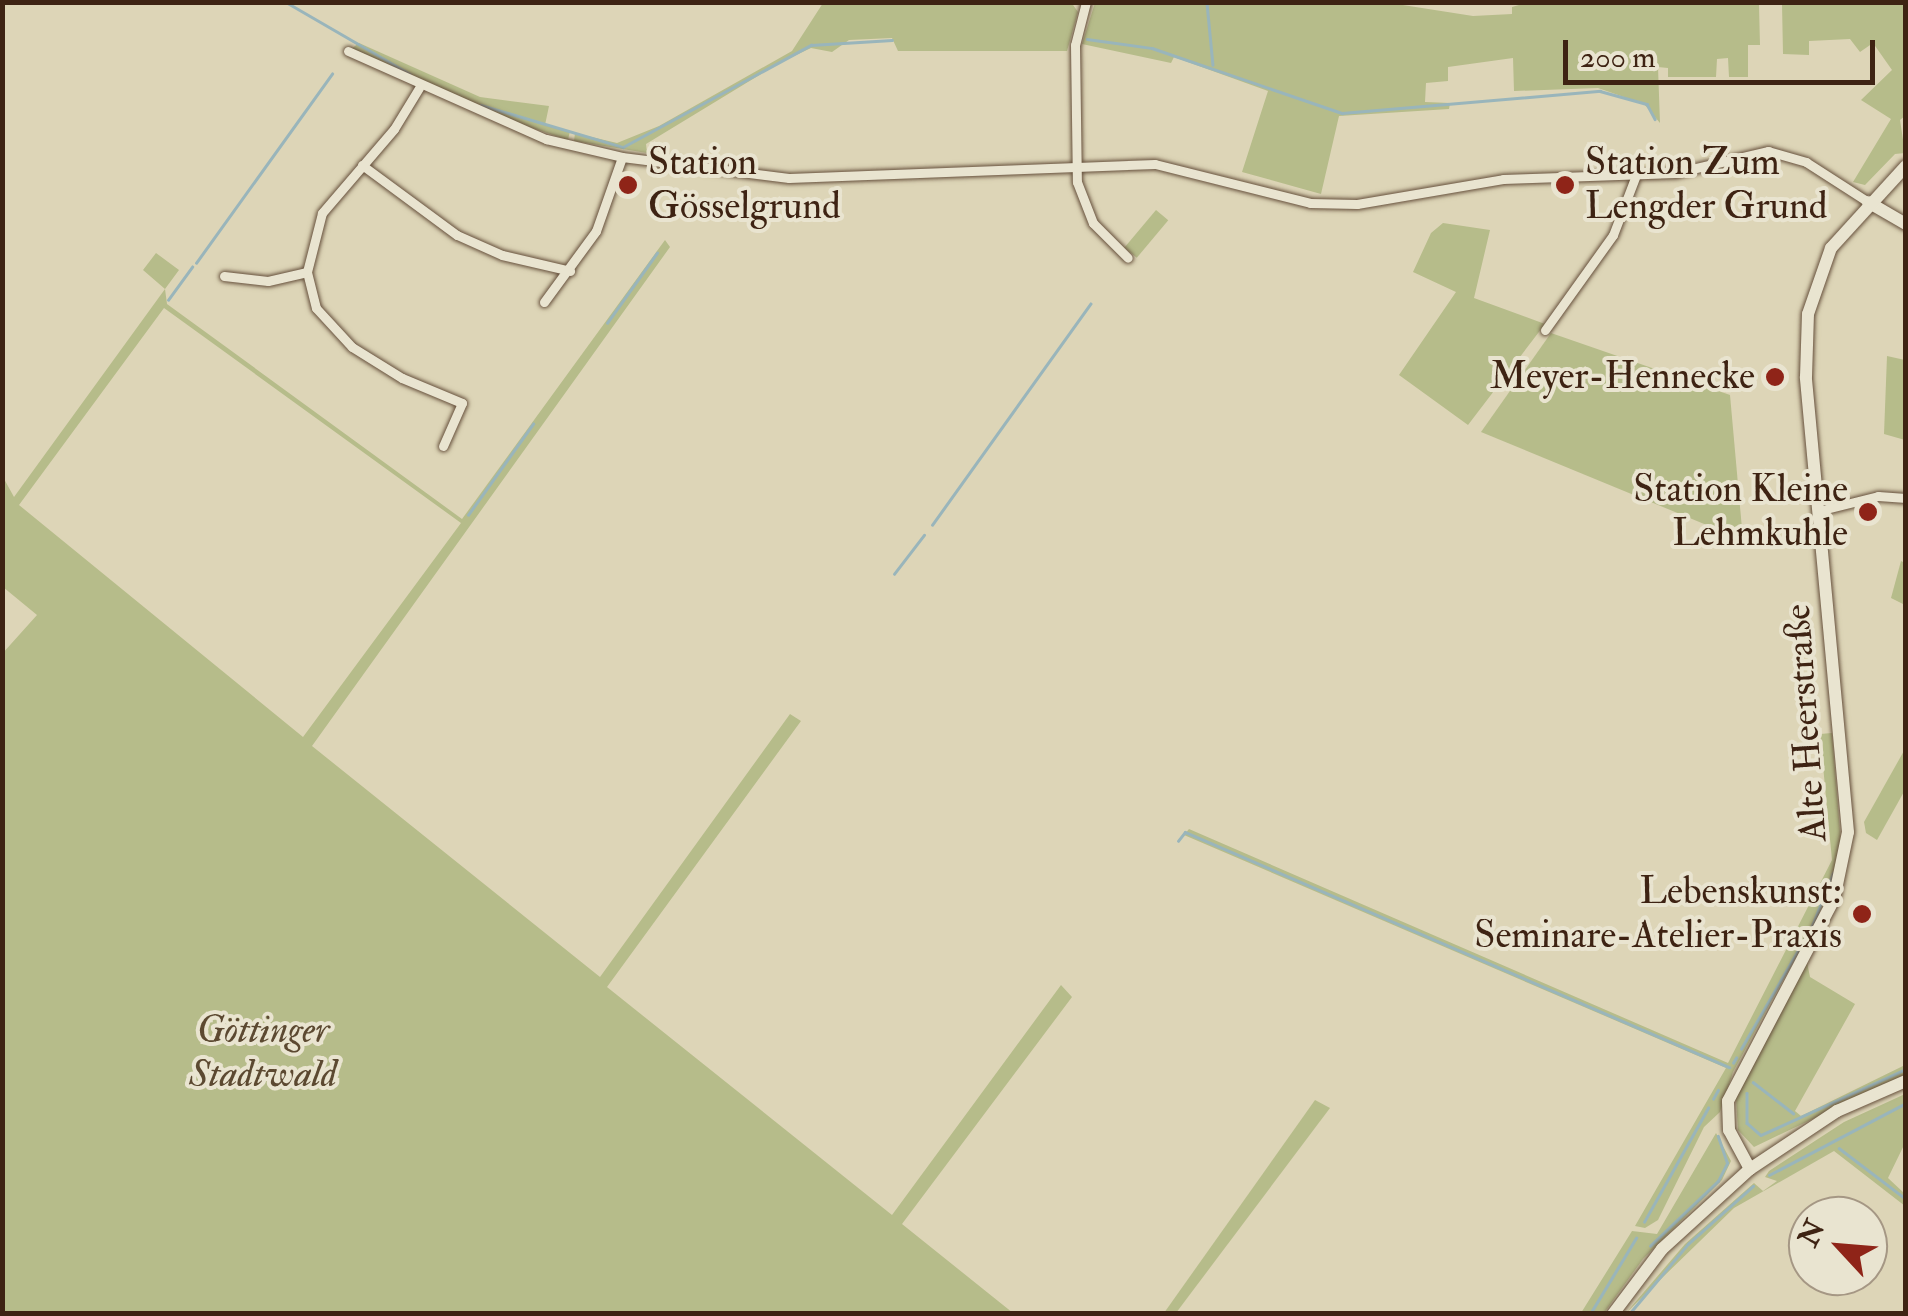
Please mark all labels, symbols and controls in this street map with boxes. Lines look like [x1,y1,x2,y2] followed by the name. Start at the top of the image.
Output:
[1568,20,1880,82] scale bar
[1580,39,1656,76] text: 200 m
[648,140,841,230] place label: Station Gösselgrund
[1585,140,1827,230] place label: Station Zum Lengder Grund
[617,174,639,196] marker: Station Gösselgrund
[1554,174,1576,196] marker: Station Zum Lengder Grund
[1490,354,1755,400] place label: Meyer-Hennecke
[1764,366,1786,388] marker: Meyer-Hennecke
[1633,467,1848,556] place label: Station Kleine Lehmkuhle
[1857,501,1879,523] marker: Station Kleine Lehmkuhle
[1775,603,1837,843] street label: Alte Heerstraße
[1474,869,1842,958] place label: Lebenskunst: Seminare-Atelier-Praxis
[1851,903,1873,925] marker: Lebenskunst: Seminare-Atelier-Praxis
[189,1008,337,1098] park label: Göttinger Stadtwald
[1788,1196,1888,1296] north arrow
[1791,1215,1834,1252] text: N

